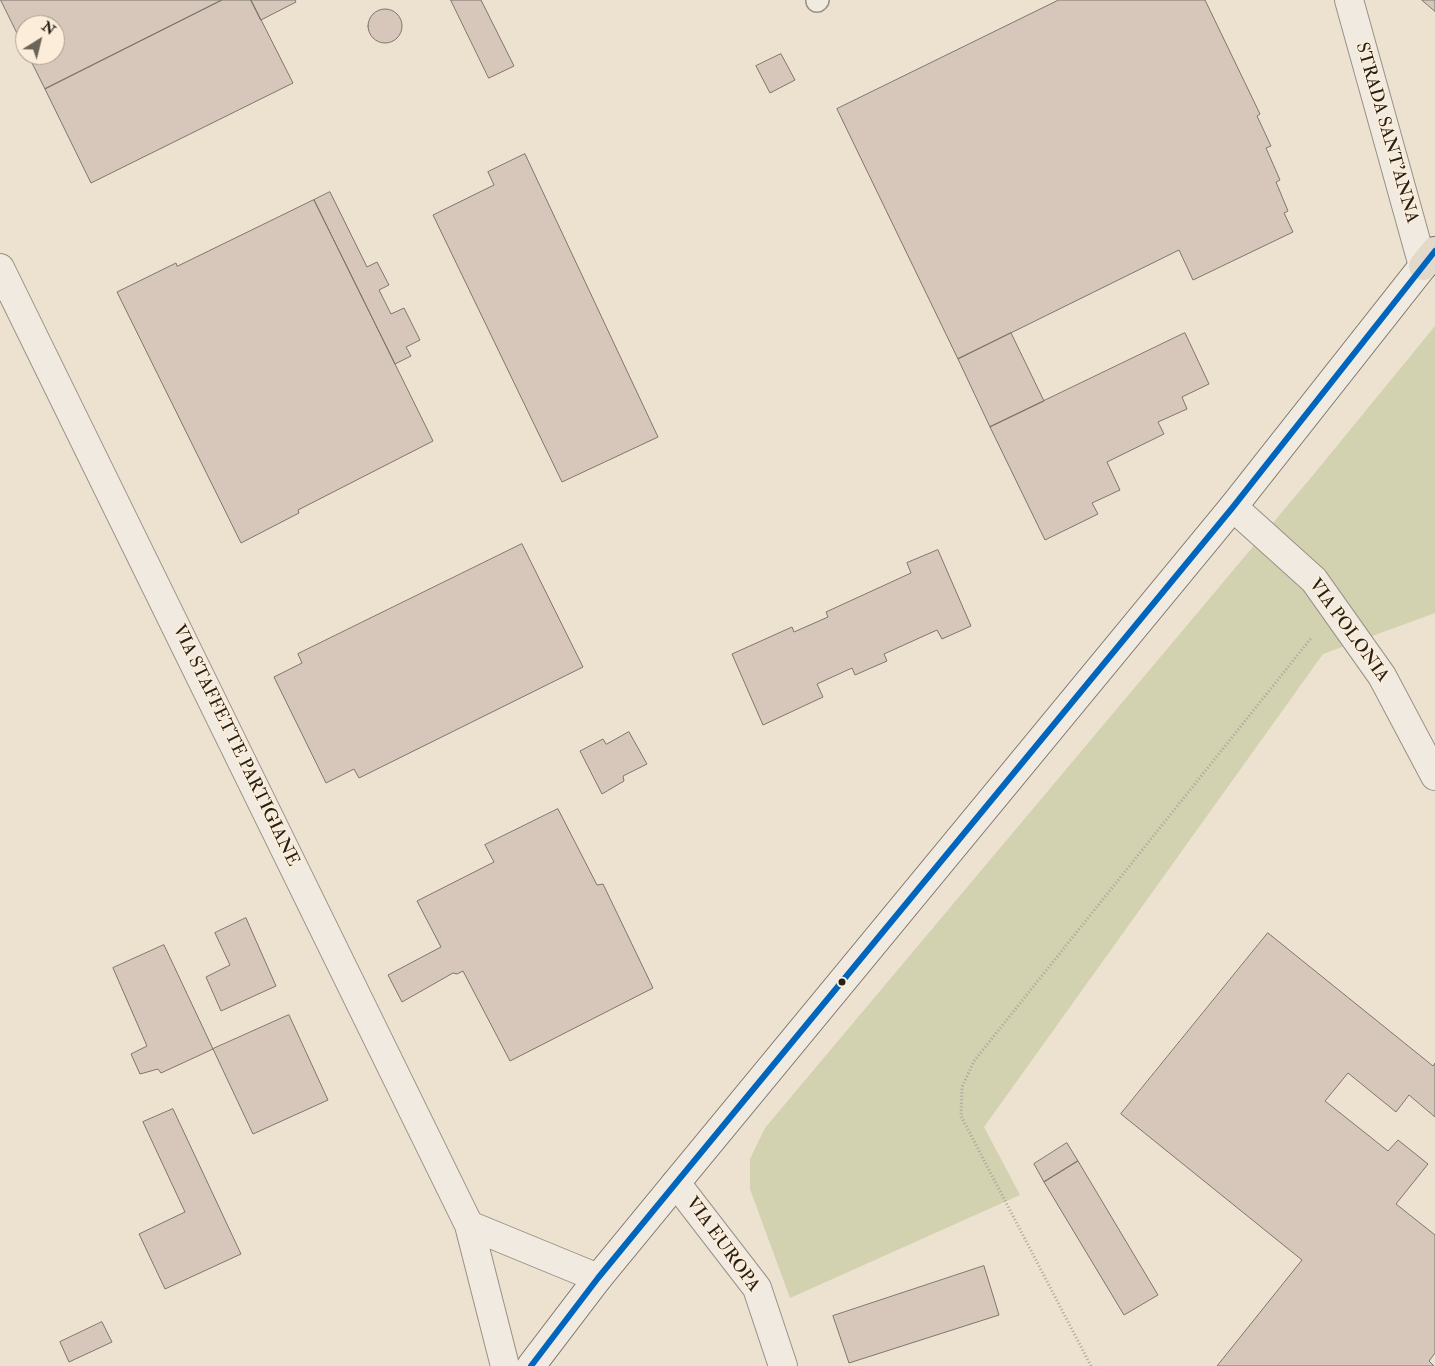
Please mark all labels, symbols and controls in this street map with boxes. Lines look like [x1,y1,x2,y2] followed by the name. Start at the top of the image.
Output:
[15,15,65,65] north arrow
[38,18,59,39] text: N
[1350,40,1422,226] street label: STRADA SANT'ANNA
[1303,575,1393,687] street label: VIA POLONIA
[167,622,303,870] street label: VIA STAFFETTE PARTIGIANE
[837,977,847,987] unlabelled marker
[680,1193,764,1297] street label: VIA EUROPA

